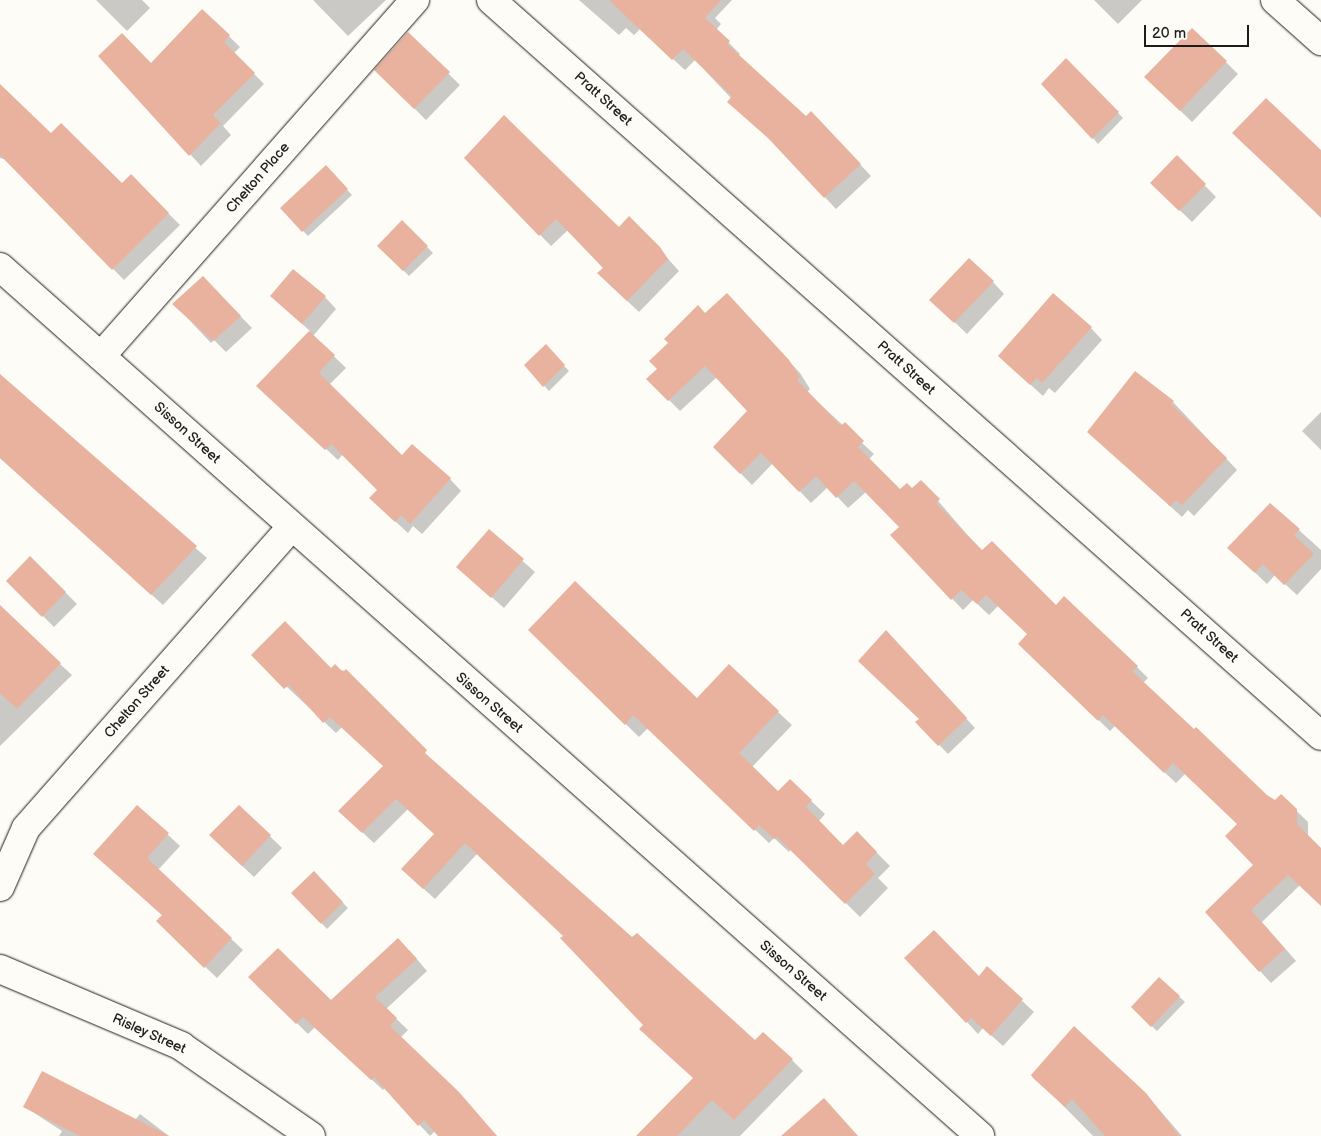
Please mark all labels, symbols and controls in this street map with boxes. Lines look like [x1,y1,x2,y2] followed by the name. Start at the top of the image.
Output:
[1146,15,1251,47] scale bar
[1152,24,1186,43] text: 20 m
[571,69,635,129] street label: Pratt Street
[223,139,293,217] street label: Chelton Place
[874,338,938,398] street label: Pratt Street
[150,399,224,467] street label: Sisson Street
[1177,606,1241,666] street label: Pratt Street
[101,662,173,742] street label: Chelton Street
[452,669,526,737] street label: Sisson Street
[756,937,830,1005] street label: Sisson Street
[109,1010,189,1058] street label: Risley Street

